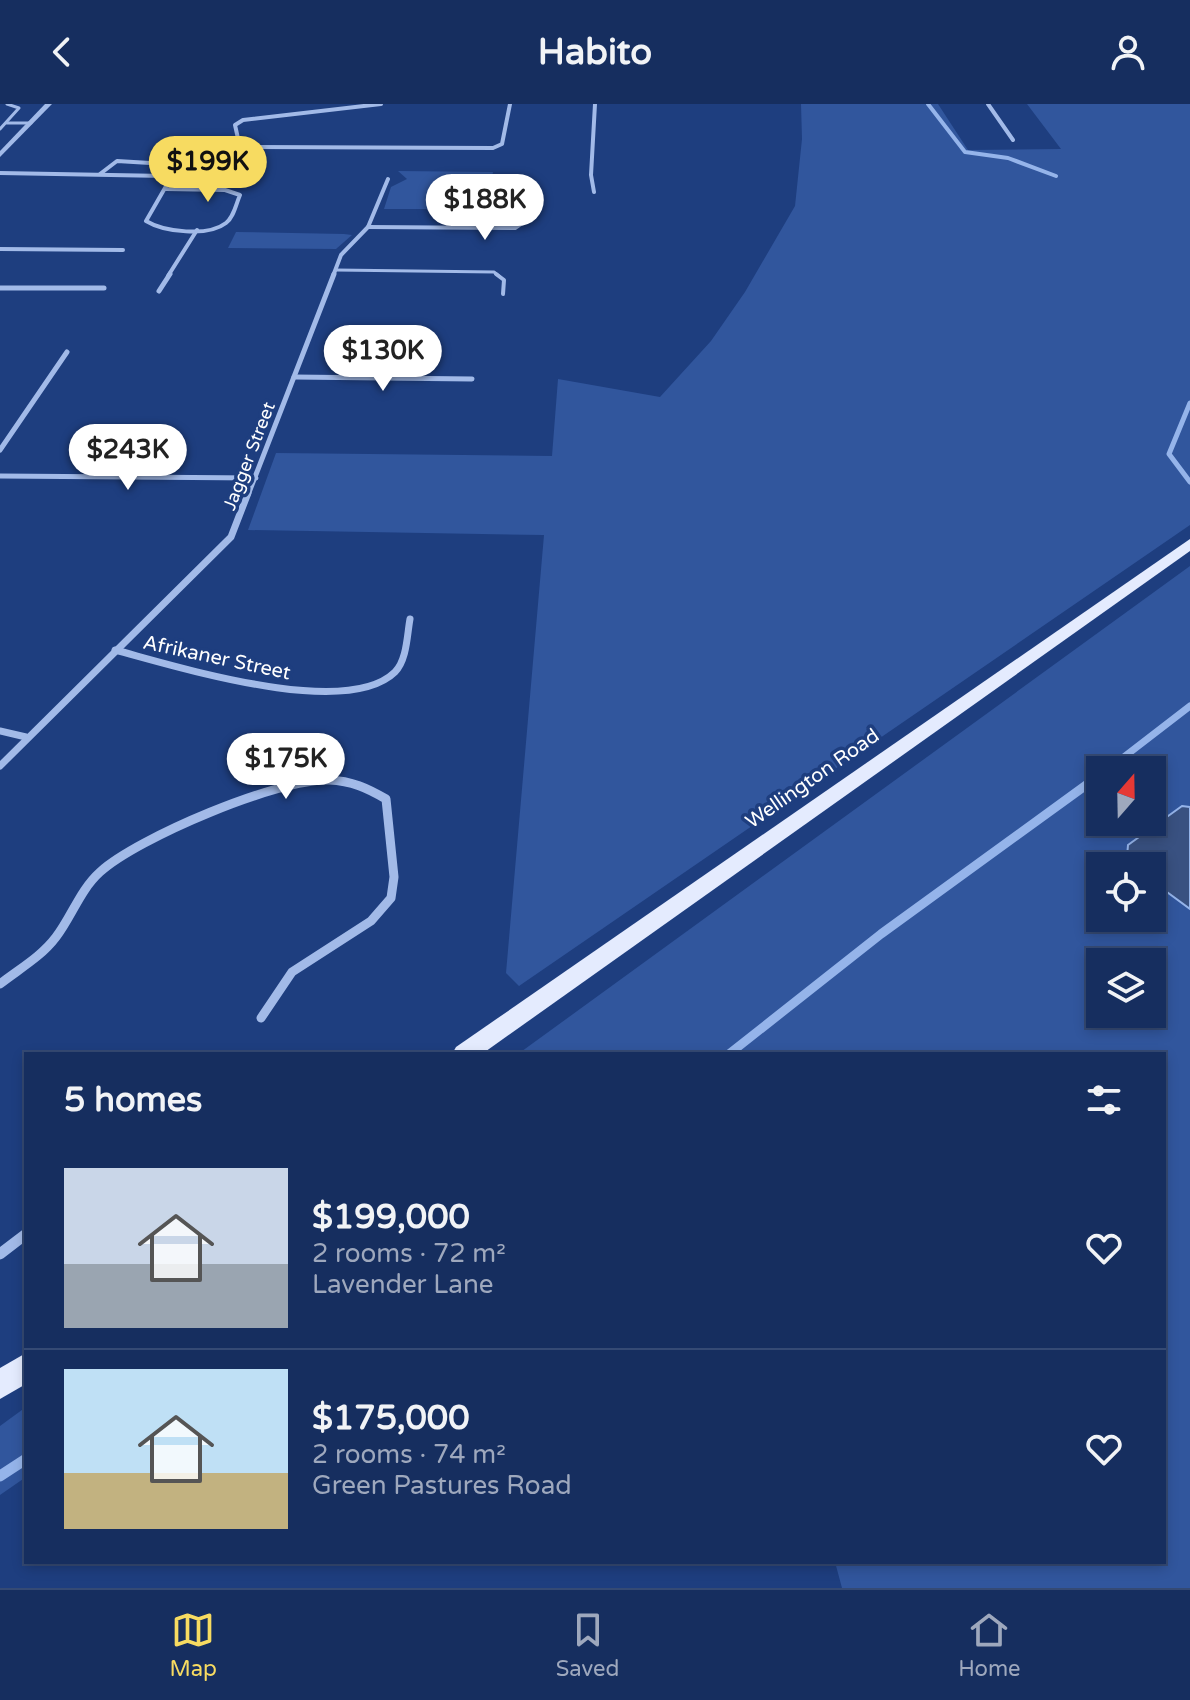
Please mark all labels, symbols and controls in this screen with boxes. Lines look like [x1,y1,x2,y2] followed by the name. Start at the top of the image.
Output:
[40,30,84,74] icon: back
[1106,30,1150,74] icon: person
[538,31,652,74] text: Habito
[152,136,264,204] pin: $199K
[167,146,249,177] text: $199K
[429,174,541,242] pin: $188K
[444,184,526,215] text: $188K
[327,325,439,393] pin: $130K
[342,335,424,366] text: $130K
[218,399,280,513] street label: Jagger Street
[72,424,184,492] pin: $243K
[87,434,169,465] text: $243K
[141,631,293,685] street label: Afrikaner Street
[741,724,884,834] street label: Wellington Road
[230,733,342,801] pin: $175K
[245,743,327,774] text: $175K
[1086,756,1166,836] north arrow
[1086,756,1166,1028] map controls
[1086,852,1166,932] button: locate
[1086,948,1166,1028] button: layers
[1082,1078,1126,1122] icon: filters
[64,1080,202,1121] text: 5 homes
[312,1197,470,1238] text: $199,000
[128,1200,224,1296] icon: home
[1082,1226,1126,1270] icon: heart
[312,1238,506,1269] text: 2 rooms · 72 m²
[312,1269,493,1300] text: Lavender Lane
[312,1398,470,1439] text: $175,000
[128,1401,224,1497] icon: home
[1082,1427,1126,1471] icon: heart
[312,1439,506,1470] text: 2 rooms · 74 m²
[312,1470,572,1501] text: Green Pastures Road
[169,1608,217,1682] tab: Map
[556,1608,619,1682] tab: Saved
[958,1608,1021,1682] tab: Home

